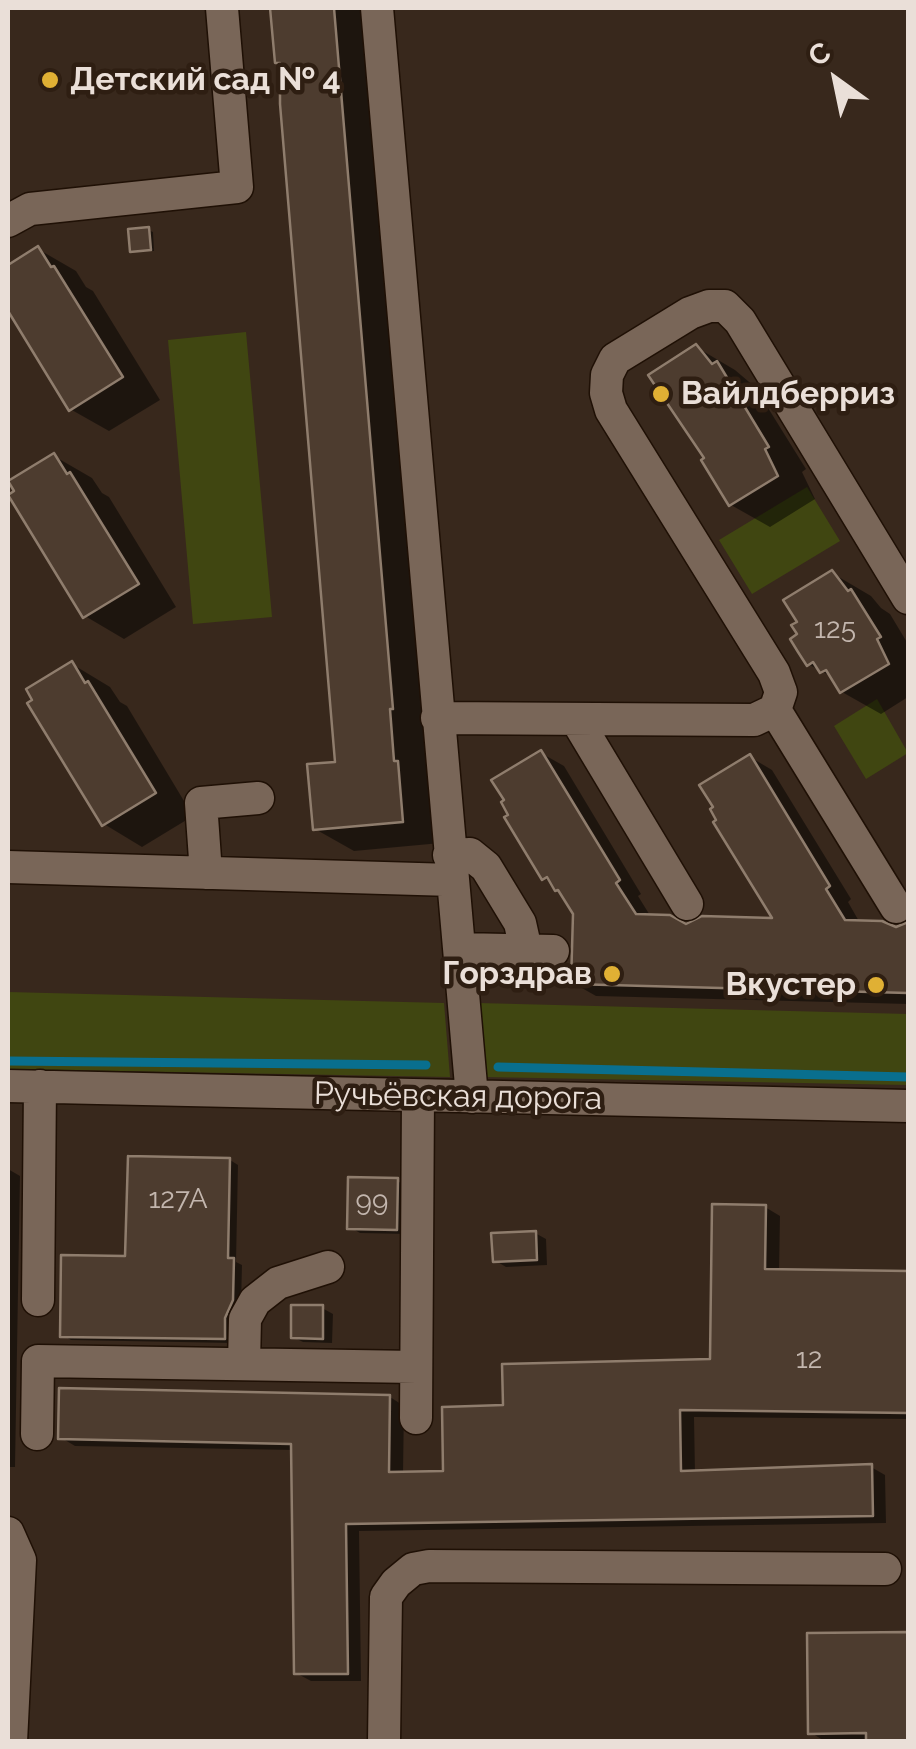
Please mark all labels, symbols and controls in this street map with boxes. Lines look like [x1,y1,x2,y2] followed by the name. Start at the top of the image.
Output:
[786,30,886,130] north arrow
[802,35,836,73] text: С
[70,61,341,99] place label: Детский сад № 4
[39,69,61,91] marker: Детский сад № 4
[681,375,895,413] place label: Вайлдберриз
[650,383,672,405] marker: Вайлдберриз
[814,613,856,647] house number: 125
[442,955,592,993] place label: Горздрав
[601,963,623,985] marker: Горздрав
[726,966,856,1004] place label: Вкустер
[865,974,887,996] marker: Вкустер
[313,1075,603,1119] street label: Ручьёвская дорога
[148,1183,208,1217] house number: 127А
[356,1186,388,1220] house number: 99
[796,1343,822,1377] house number: 12

